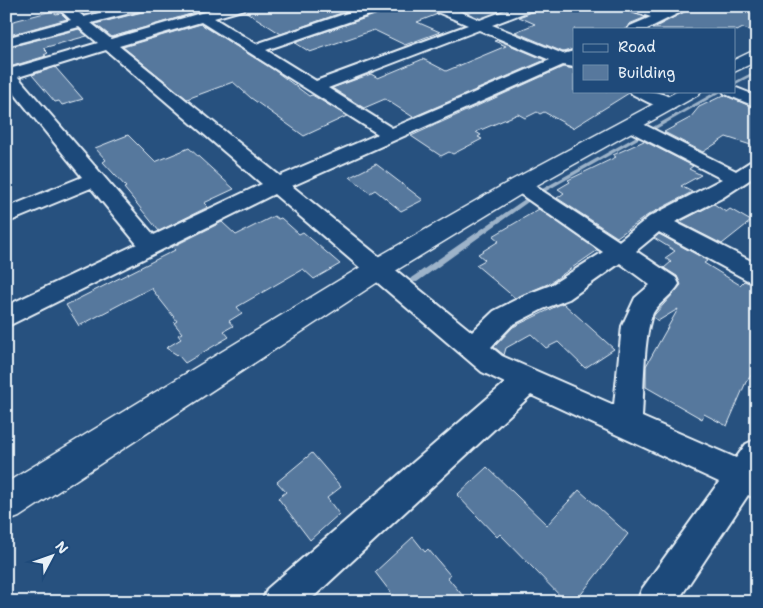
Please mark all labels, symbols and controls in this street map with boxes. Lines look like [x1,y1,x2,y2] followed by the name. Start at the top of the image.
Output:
[573,28,736,92] legend
[618,37,656,57] text: Road
[618,63,675,83] text: Building
[28,530,78,580] north arrow
[51,537,72,558] text: N

